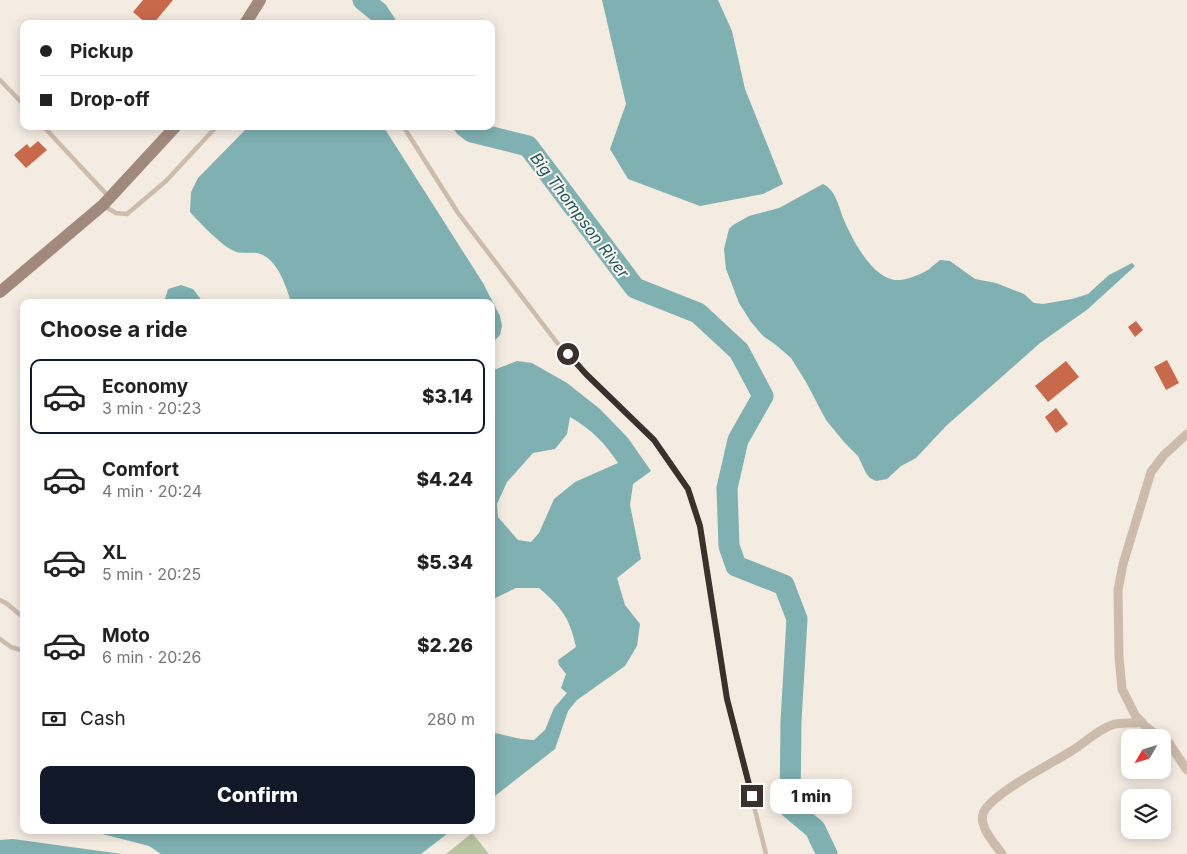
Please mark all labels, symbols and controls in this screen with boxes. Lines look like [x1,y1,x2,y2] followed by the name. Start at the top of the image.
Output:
[70,40,133,63] text: Pickup
[70,88,150,111] text: Drop-off
[526,148,634,282] water label: Big Thompson River
[40,316,188,342] text: Choose a ride
[557,343,579,365] route start
[42,374,87,419] icon: car
[102,375,188,398] text: Economy
[422,385,473,408] text: $3.14
[102,398,201,418] text: 3 min · 20:23
[42,457,87,502] icon: car
[102,458,179,481] text: Comfort
[416,468,473,491] text: $4.24
[102,481,202,501] text: 4 min · 20:24
[42,540,87,585] icon: car
[102,541,127,564] text: XL
[417,551,473,574] text: $5.34
[102,564,201,584] text: 5 min · 20:25
[42,623,87,668] icon: car
[102,624,150,647] text: Moto
[417,634,473,657] text: $2.26
[102,647,202,667] text: 6 min · 20:26
[40,705,68,733] icon: cash
[80,707,126,730] text: Cash
[427,709,475,729] text: 280 m
[1121,729,1171,779] north arrow
[1121,729,1171,839] map controls
[40,766,475,824] button: Confirm
[770,778,852,814] callout: 1 min
[741,785,763,807] route end
[791,786,831,806] text: 1 min
[1121,789,1171,839] button: layers

